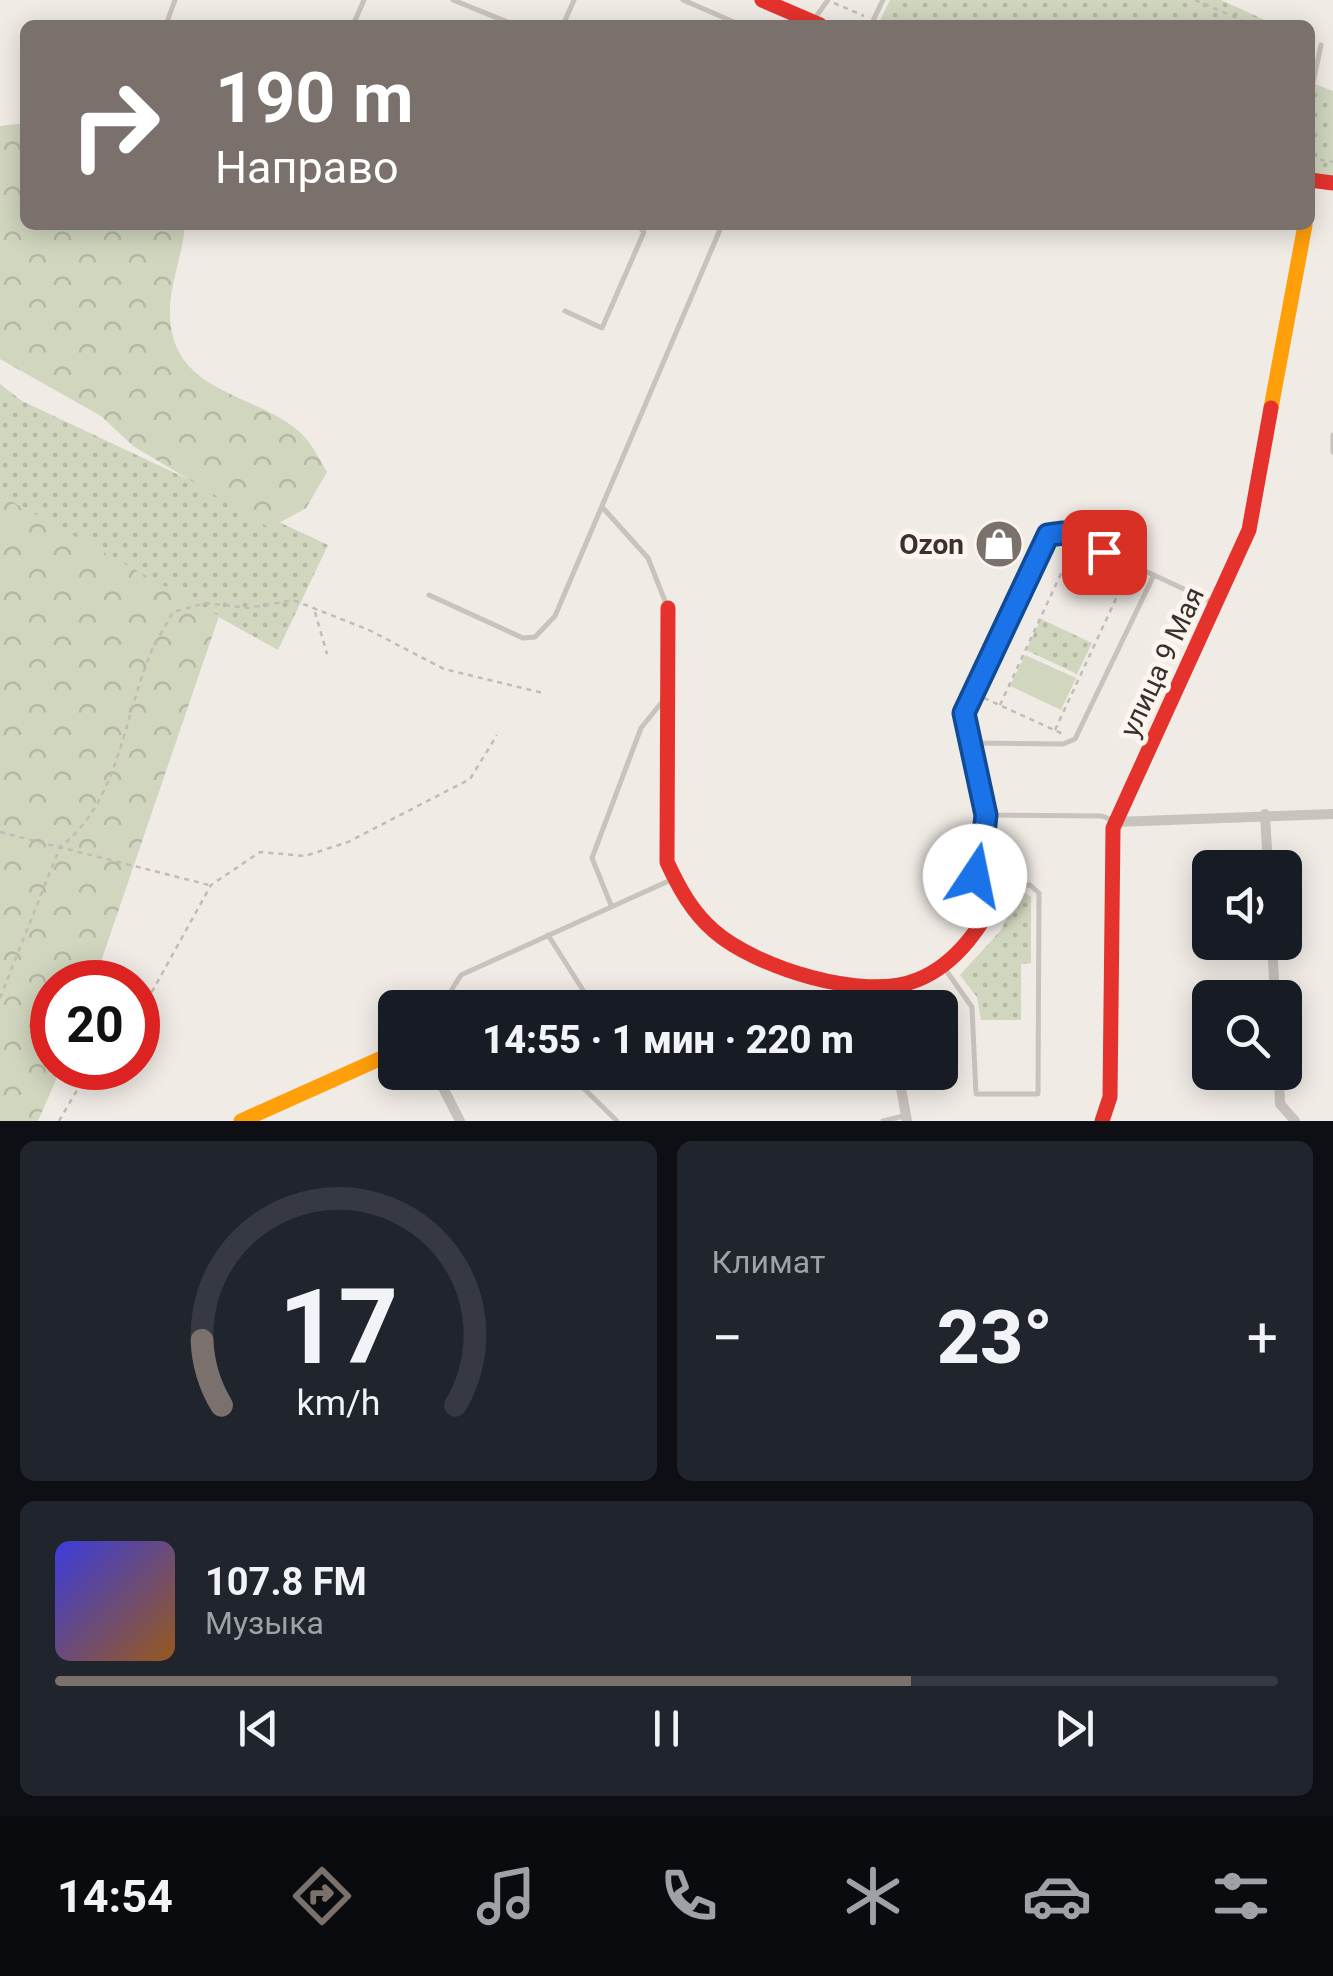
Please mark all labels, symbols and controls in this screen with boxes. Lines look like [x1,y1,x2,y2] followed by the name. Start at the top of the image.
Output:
[215,57,414,139] text: 190 m
[50,60,180,190] icon: right
[215,141,399,194] text: Направо
[1062,510,1147,595] pin
[973,518,1025,570] shop icon: Ozon
[1077,525,1132,580] icon: arrive
[899,528,964,561] place label: Ozon
[1113,582,1211,742] street label: улица 9 Мая
[923,824,1027,928] position arrow
[1192,850,1302,1090] map controls
[1192,850,1302,960] button: sound
[30,960,160,1090] speed limit sign: 20
[1192,980,1302,1090] button: search
[482,1018,854,1062] text: 14:55 · 1 мин · 220 m
[712,1243,825,1281] text: Климат
[279,1267,398,1388] text: 17
[937,1293,1053,1381] text: 23°
[712,1306,743,1370] text: −
[1247,1306,1278,1370] text: +
[296,1382,380,1424] text: km/h
[205,1560,367,1604] text: 107.8 FM
[205,1604,324,1642] text: Музыка
[231,1701,286,1756] icon: previous
[639,1701,694,1756] icon: pause
[1047,1701,1102,1756] icon: next
[287,1861,357,1931] icon: directions
[471,1861,541,1931] icon: music
[654,1861,724,1931] icon: phone
[838,1861,908,1931] icon: climate
[1022,1861,1092,1931] icon: car
[1206,1861,1276,1931] icon: filters
[57,1870,173,1923] text: 14:54

